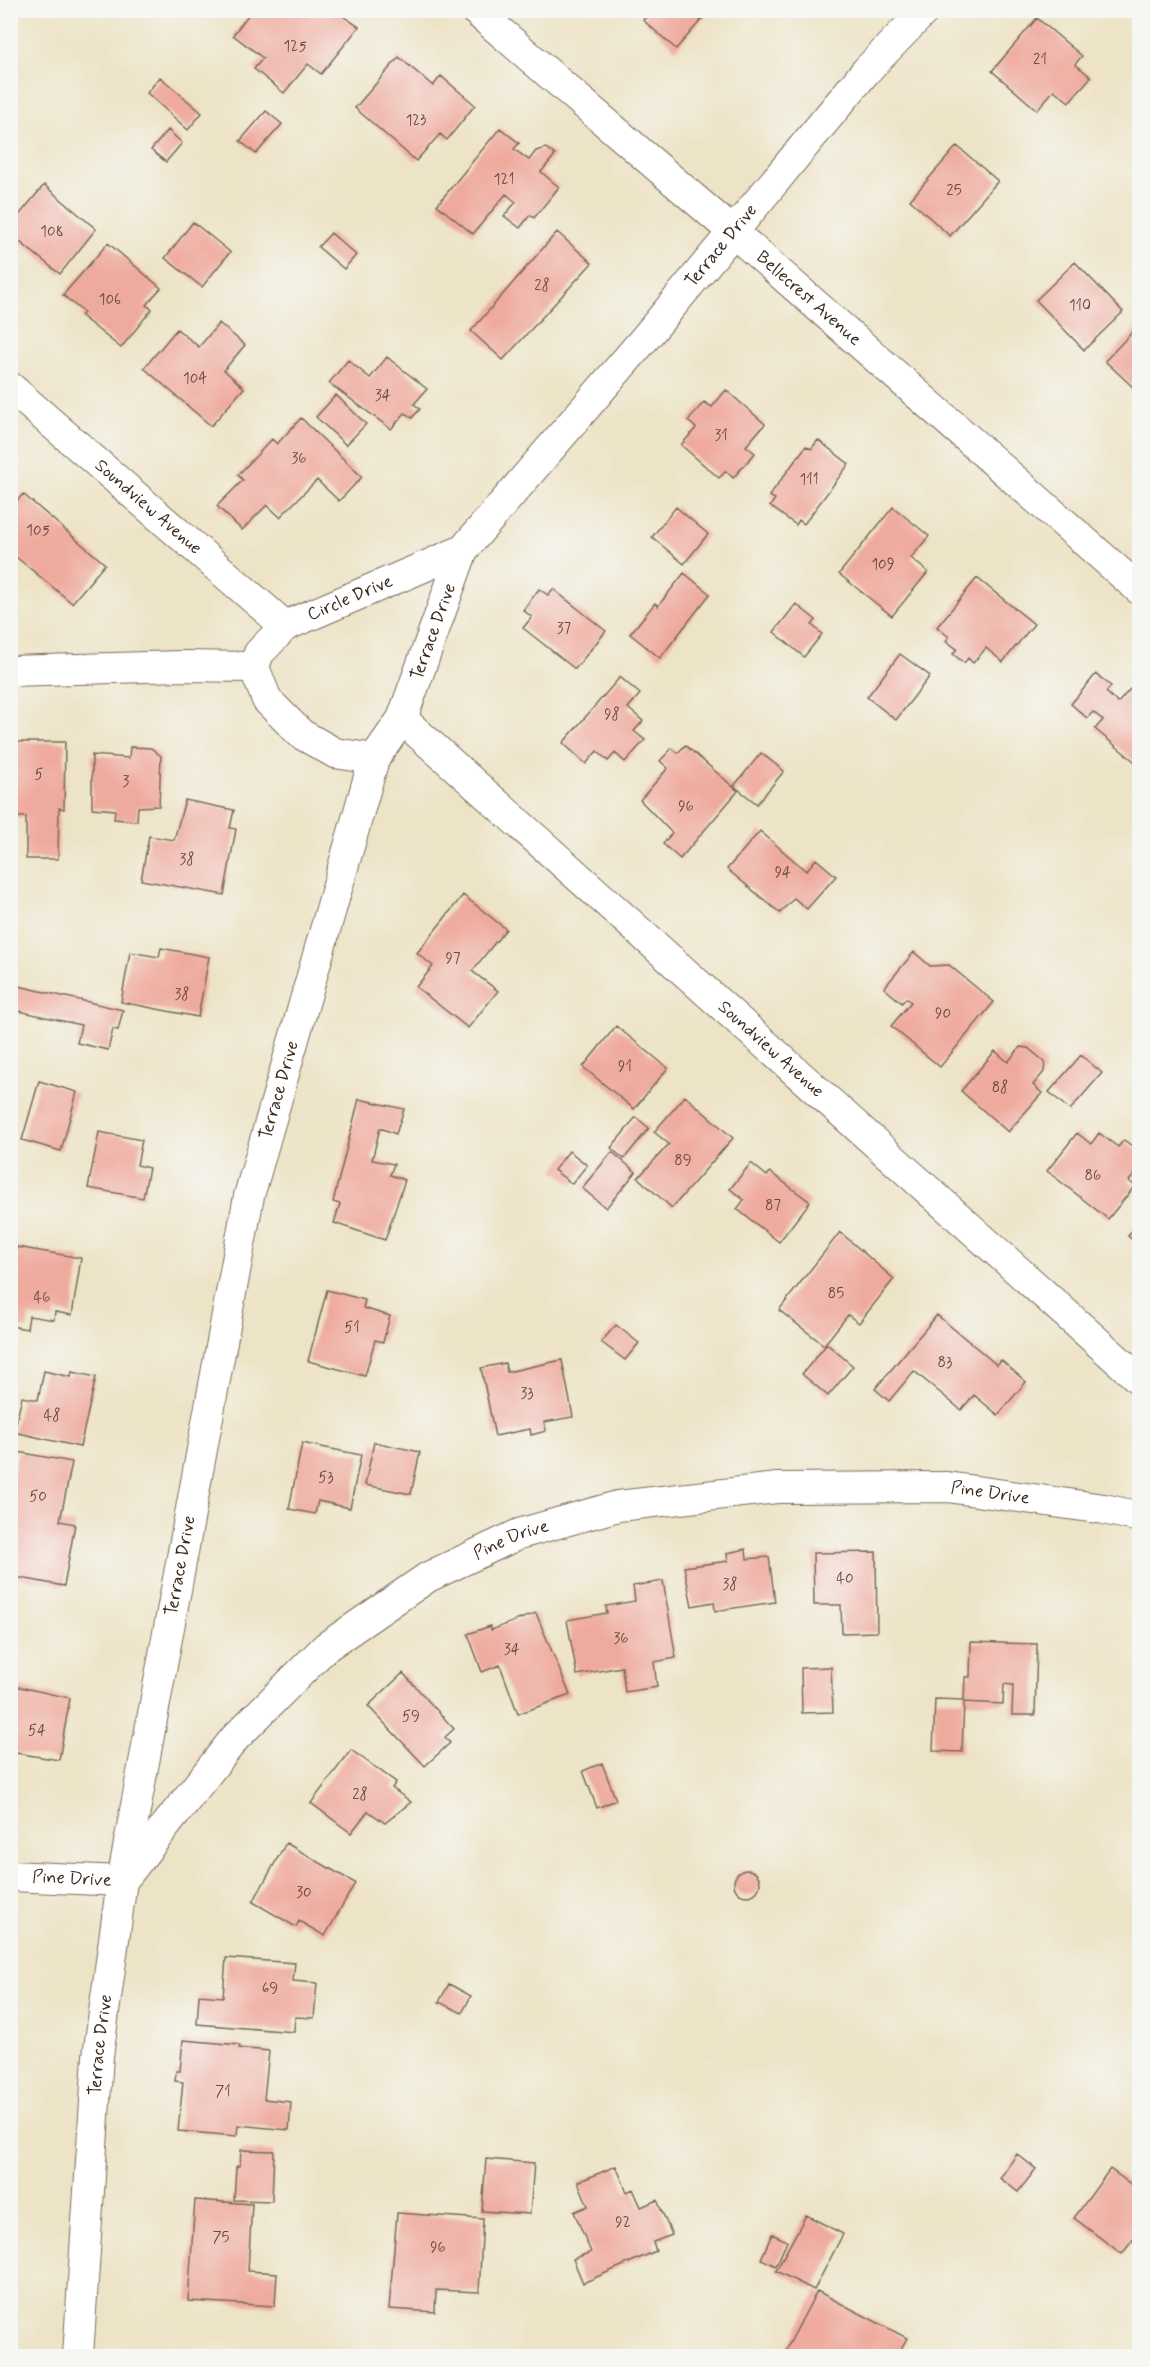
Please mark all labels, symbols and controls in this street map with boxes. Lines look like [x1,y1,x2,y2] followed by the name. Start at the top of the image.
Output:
[284,37,306,57] house number: 125
[1033,50,1047,70] house number: 21
[406,111,426,131] house number: 123
[494,170,514,190] house number: 121
[946,181,962,201] house number: 25
[680,199,763,293] street label: Terrace Drive
[40,222,64,242] house number: 108
[751,246,866,351] street label: Bellecrest Avenue
[534,276,550,296] house number: 28
[99,290,121,310] house number: 106
[1069,296,1091,316] house number: 110
[183,369,207,389] house number: 104
[375,386,391,406] house number: 34
[714,426,728,446] house number: 31
[291,449,307,469] house number: 36
[89,454,207,560] street label: Soundview Avenue
[800,470,819,490] house number: 111
[26,521,50,541] house number: 105
[871,555,895,575] house number: 109
[304,569,396,627] street label: Circle Drive
[405,580,462,684] street label: Terrace Drive
[557,619,572,639] house number: 37
[604,705,620,725] house number: 98
[34,765,44,785] house number: 5
[123,772,130,792] house number: 3
[678,797,694,817] house number: 96
[179,850,195,870] house number: 38
[775,863,791,883] house number: 94
[446,949,461,969] house number: 97
[174,985,190,1005] house number: 38
[713,995,829,1103] street label: Soundview Avenue
[935,1004,951,1024] house number: 90
[254,1038,305,1142] street label: Terrace Drive
[618,1057,632,1077] house number: 91
[992,1078,1008,1098] house number: 88
[674,1151,692,1171] house number: 89
[1085,1166,1101,1186] house number: 86
[765,1196,781,1216] house number: 87
[828,1284,844,1304] house number: 85
[33,1288,51,1308] house number: 46
[344,1318,360,1338] house number: 51
[938,1353,952,1373] house number: 83
[520,1384,534,1404] house number: 33
[44,1406,60,1426] house number: 48
[318,1468,334,1488] house number: 53
[949,1476,1031,1510] street label: Pine Drive
[29,1487,47,1507] house number: 50
[159,1514,202,1618] street label: Terrace Drive
[470,1514,551,1566] street label: Pine Drive
[836,1569,854,1589] house number: 40
[722,1575,738,1595] house number: 38
[613,1629,629,1649] house number: 36
[504,1640,520,1660] house number: 34
[402,1707,420,1727] house number: 59
[28,1721,46,1741] house number: 54
[352,1785,368,1805] house number: 28
[32,1865,112,1893] street label: Pine Drive
[296,1883,312,1903] house number: 30
[262,1979,278,1999] house number: 69
[83,1993,118,2096] street label: Terrace Drive
[215,2082,231,2102] house number: 71
[615,2213,631,2233] house number: 92
[212,2228,230,2248] house number: 75
[430,2238,446,2258] house number: 96

